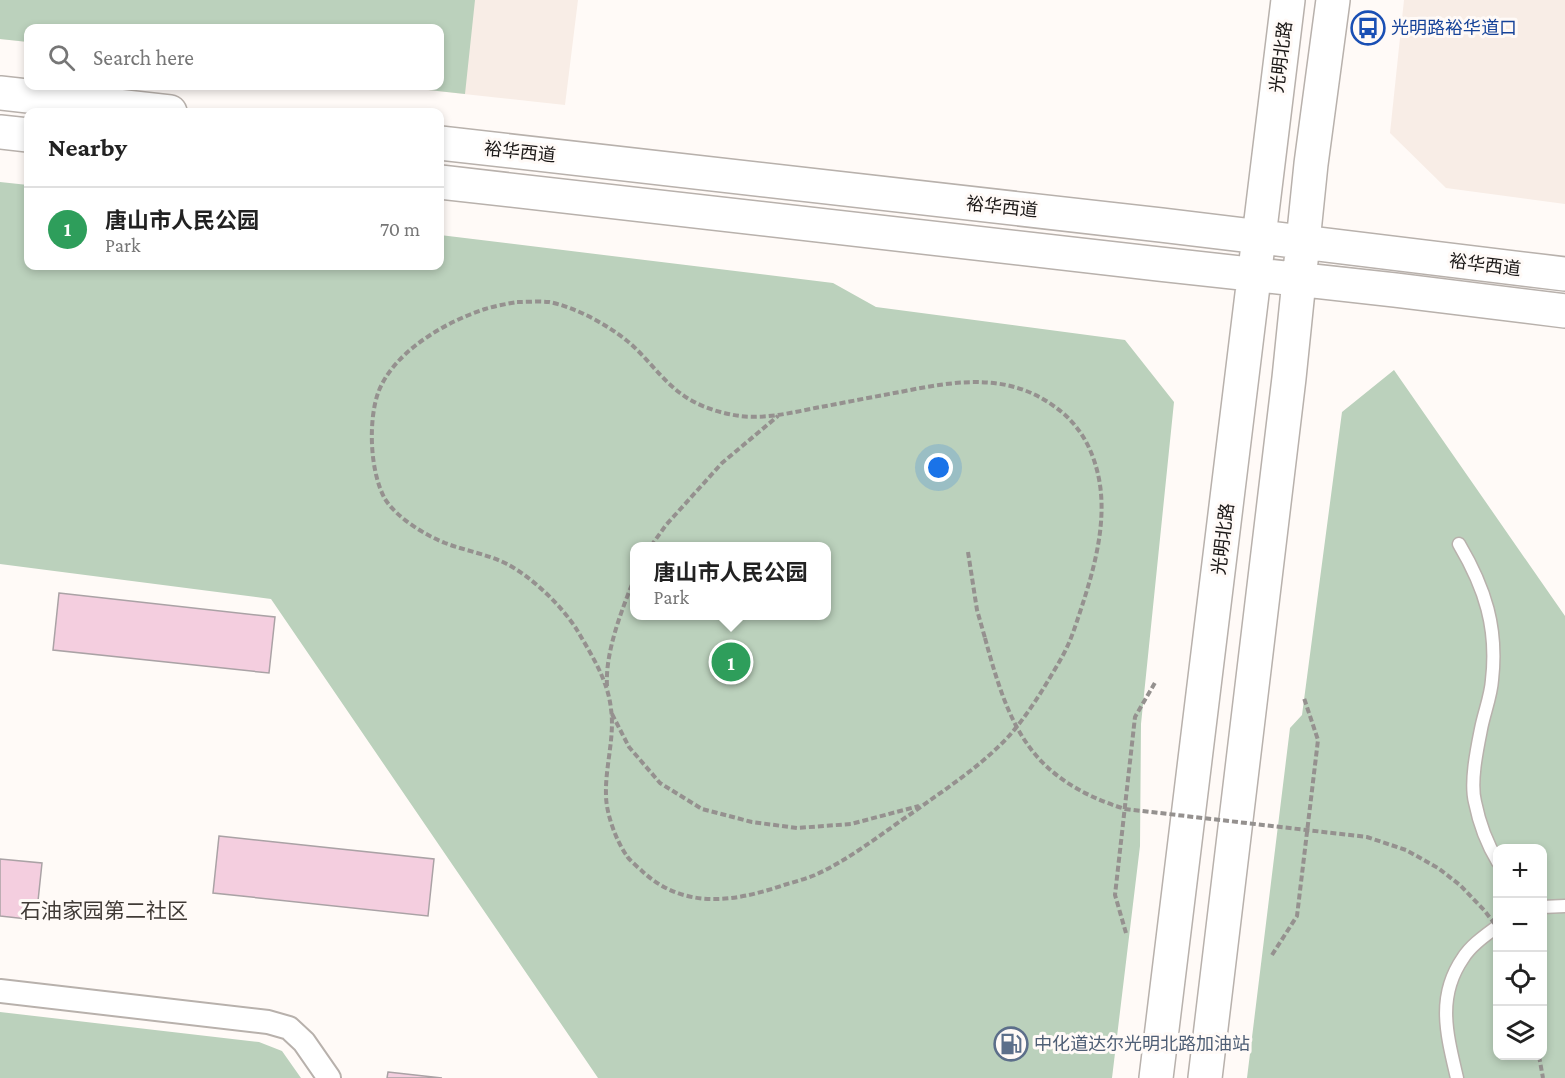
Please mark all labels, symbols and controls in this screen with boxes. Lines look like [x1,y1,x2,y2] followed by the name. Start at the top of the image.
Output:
[1350,10,1386,46] bus stop icon: 光明路裕华道口
[1391,18,1517,38] place label: 光明路裕华道口
[1267,20,1295,94] street label: 光明北路
[24,24,444,90] search box
[45,41,78,74] icon: search
[93,45,194,70] text: Search here
[48,133,127,162] text: Nearby
[483,138,557,166] street label: 裕华西道
[965,193,1039,221] street label: 裕华西道
[105,208,259,233] text: 唐山市人民公园
[64,218,71,240] text: 1
[380,218,420,240] text: 70 m
[105,234,141,256] text: Park
[1448,251,1522,279] street label: 裕华西道
[924,453,953,482] your location
[1209,502,1237,576] street label: 光明北路
[630,542,831,620] popup
[653,560,808,585] text: 唐山市人民公园
[653,586,689,608] text: Park
[712,640,750,684] pin: 1
[1493,844,1547,1060] map controls
[1493,844,1547,898] button: +
[1493,898,1547,952] button: −
[20,899,188,923] district label: 石油家园第二社区
[1493,952,1547,1006] button: locate
[1493,1006,1547,1060] button: layers
[993,1026,1029,1062] fuel station icon: 中化道达尔光明北路加油站
[1034,1034,1250,1054] place label: 中化道达尔光明北路加油站

